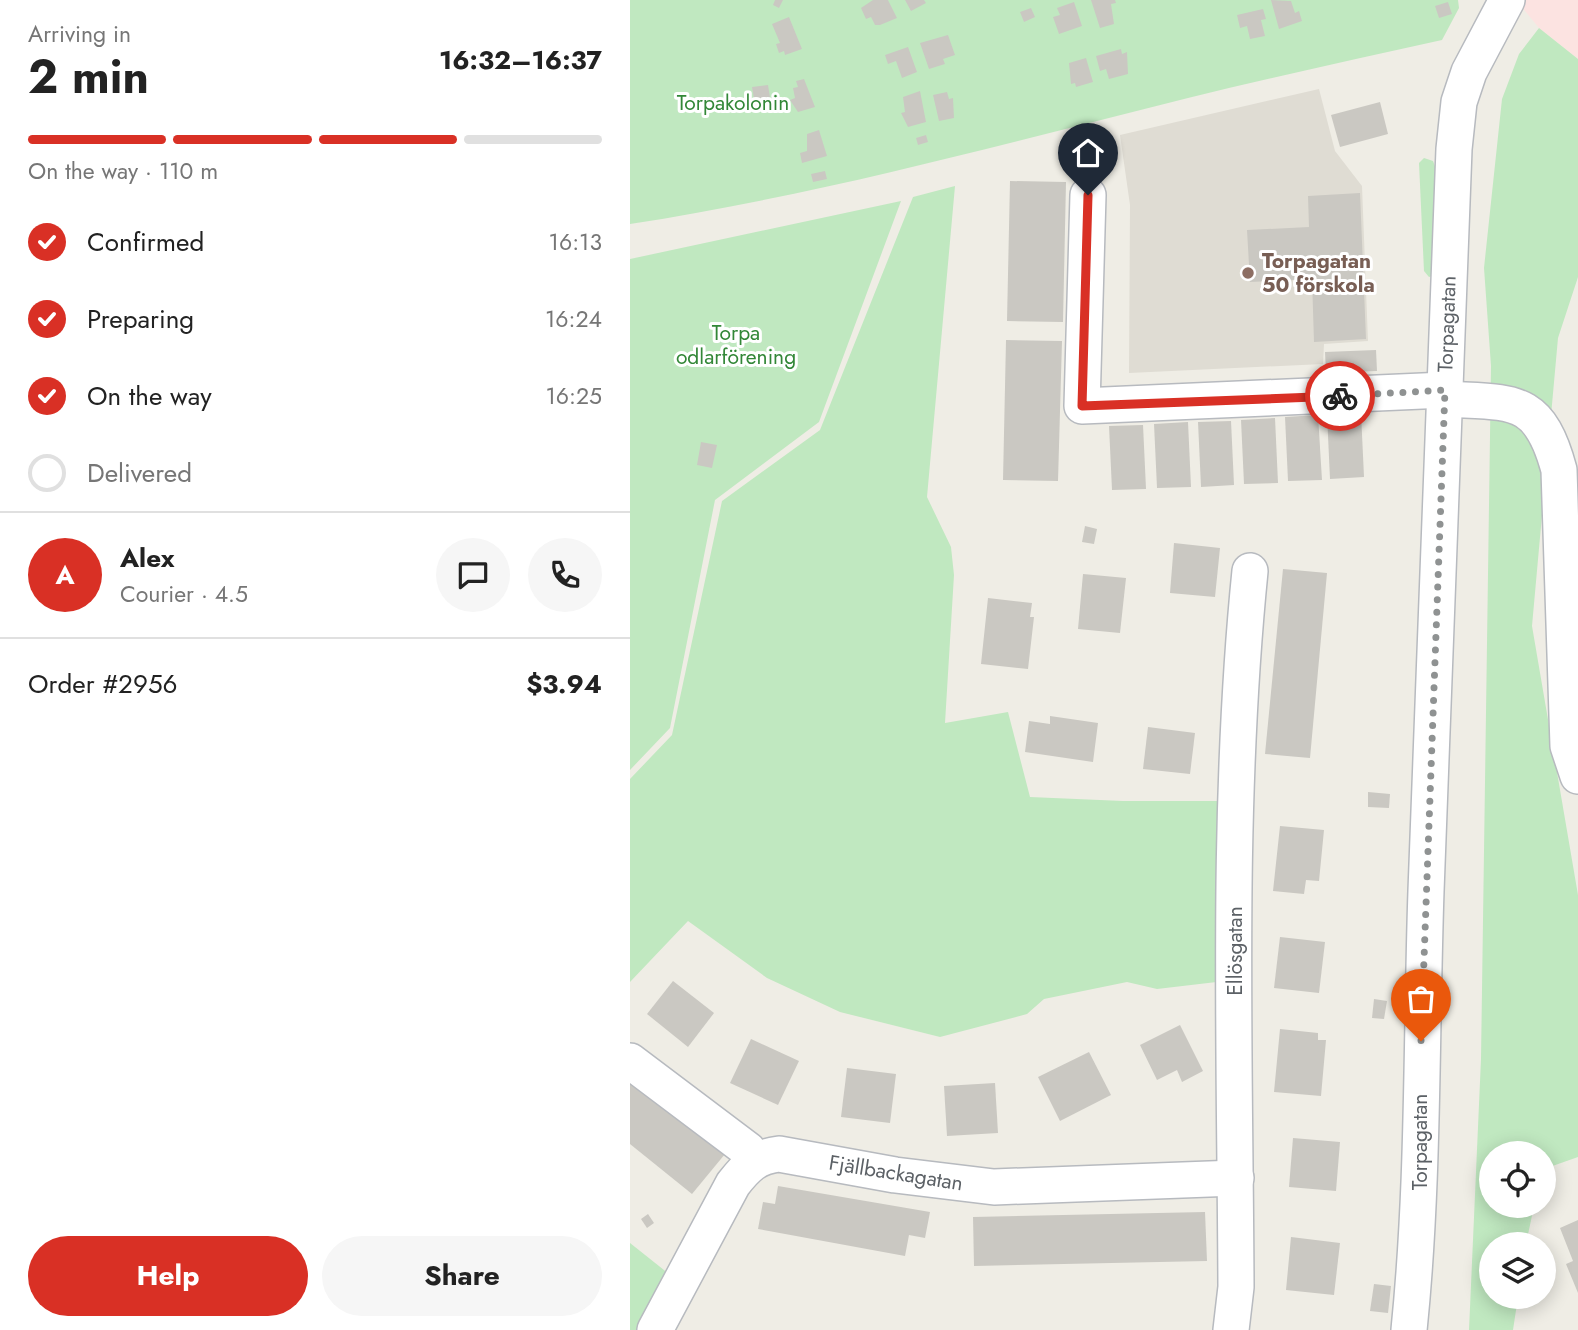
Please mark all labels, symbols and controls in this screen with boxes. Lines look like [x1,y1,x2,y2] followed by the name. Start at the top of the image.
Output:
[28,17,131,51] text: Arriving in
[439,41,602,79] text: 16:32–16:37
[28,44,149,110] text: 2 min
[677,88,789,118] park label: Torpakolonin
[1058,123,1118,195] pin
[1069,134,1107,172] icon: home
[28,154,218,188] text: On the way · 110 m
[28,223,66,261] icon: check
[87,223,204,261] text: Confirmed
[549,225,602,259] text: 16:13
[1262,246,1375,300] place label: Torpagatan 50 förskola
[1240,265,1256,281] marker: Torpagatan 50 förskola
[1430,275,1464,373] street label: Torpagatan
[28,300,66,338] icon: check
[87,300,194,338] text: Preparing
[545,302,602,336] text: 16:24
[676,318,796,372] park label: Torpa odlarförening
[1305,361,1375,431] courier
[28,377,66,415] icon: check
[87,377,212,415] text: On the way
[1321,377,1359,415] icon: bike
[545,379,602,413] text: 16:25
[87,454,192,492] text: Delivered
[436,538,510,612] button: chat
[528,538,602,612] button: phone
[120,539,174,577] text: Alex
[55,556,75,594] text: A
[120,577,248,611] text: Courier · 4.5
[28,665,178,703] text: Order #2956
[526,665,602,703] text: $3.94
[1220,906,1250,996] street label: Ellösgatan
[1391,969,1451,1041] pin
[1402,980,1440,1018] icon: bag
[1405,1094,1435,1190] street label: Torpagatan
[1479,1141,1556,1309] map controls
[1479,1141,1556,1218] button: locate
[827,1148,965,1198] street label: Fjällbackagatan
[1479,1232,1556,1309] button: layers
[28,1236,308,1316] button: Help
[322,1236,602,1316] button: Share

